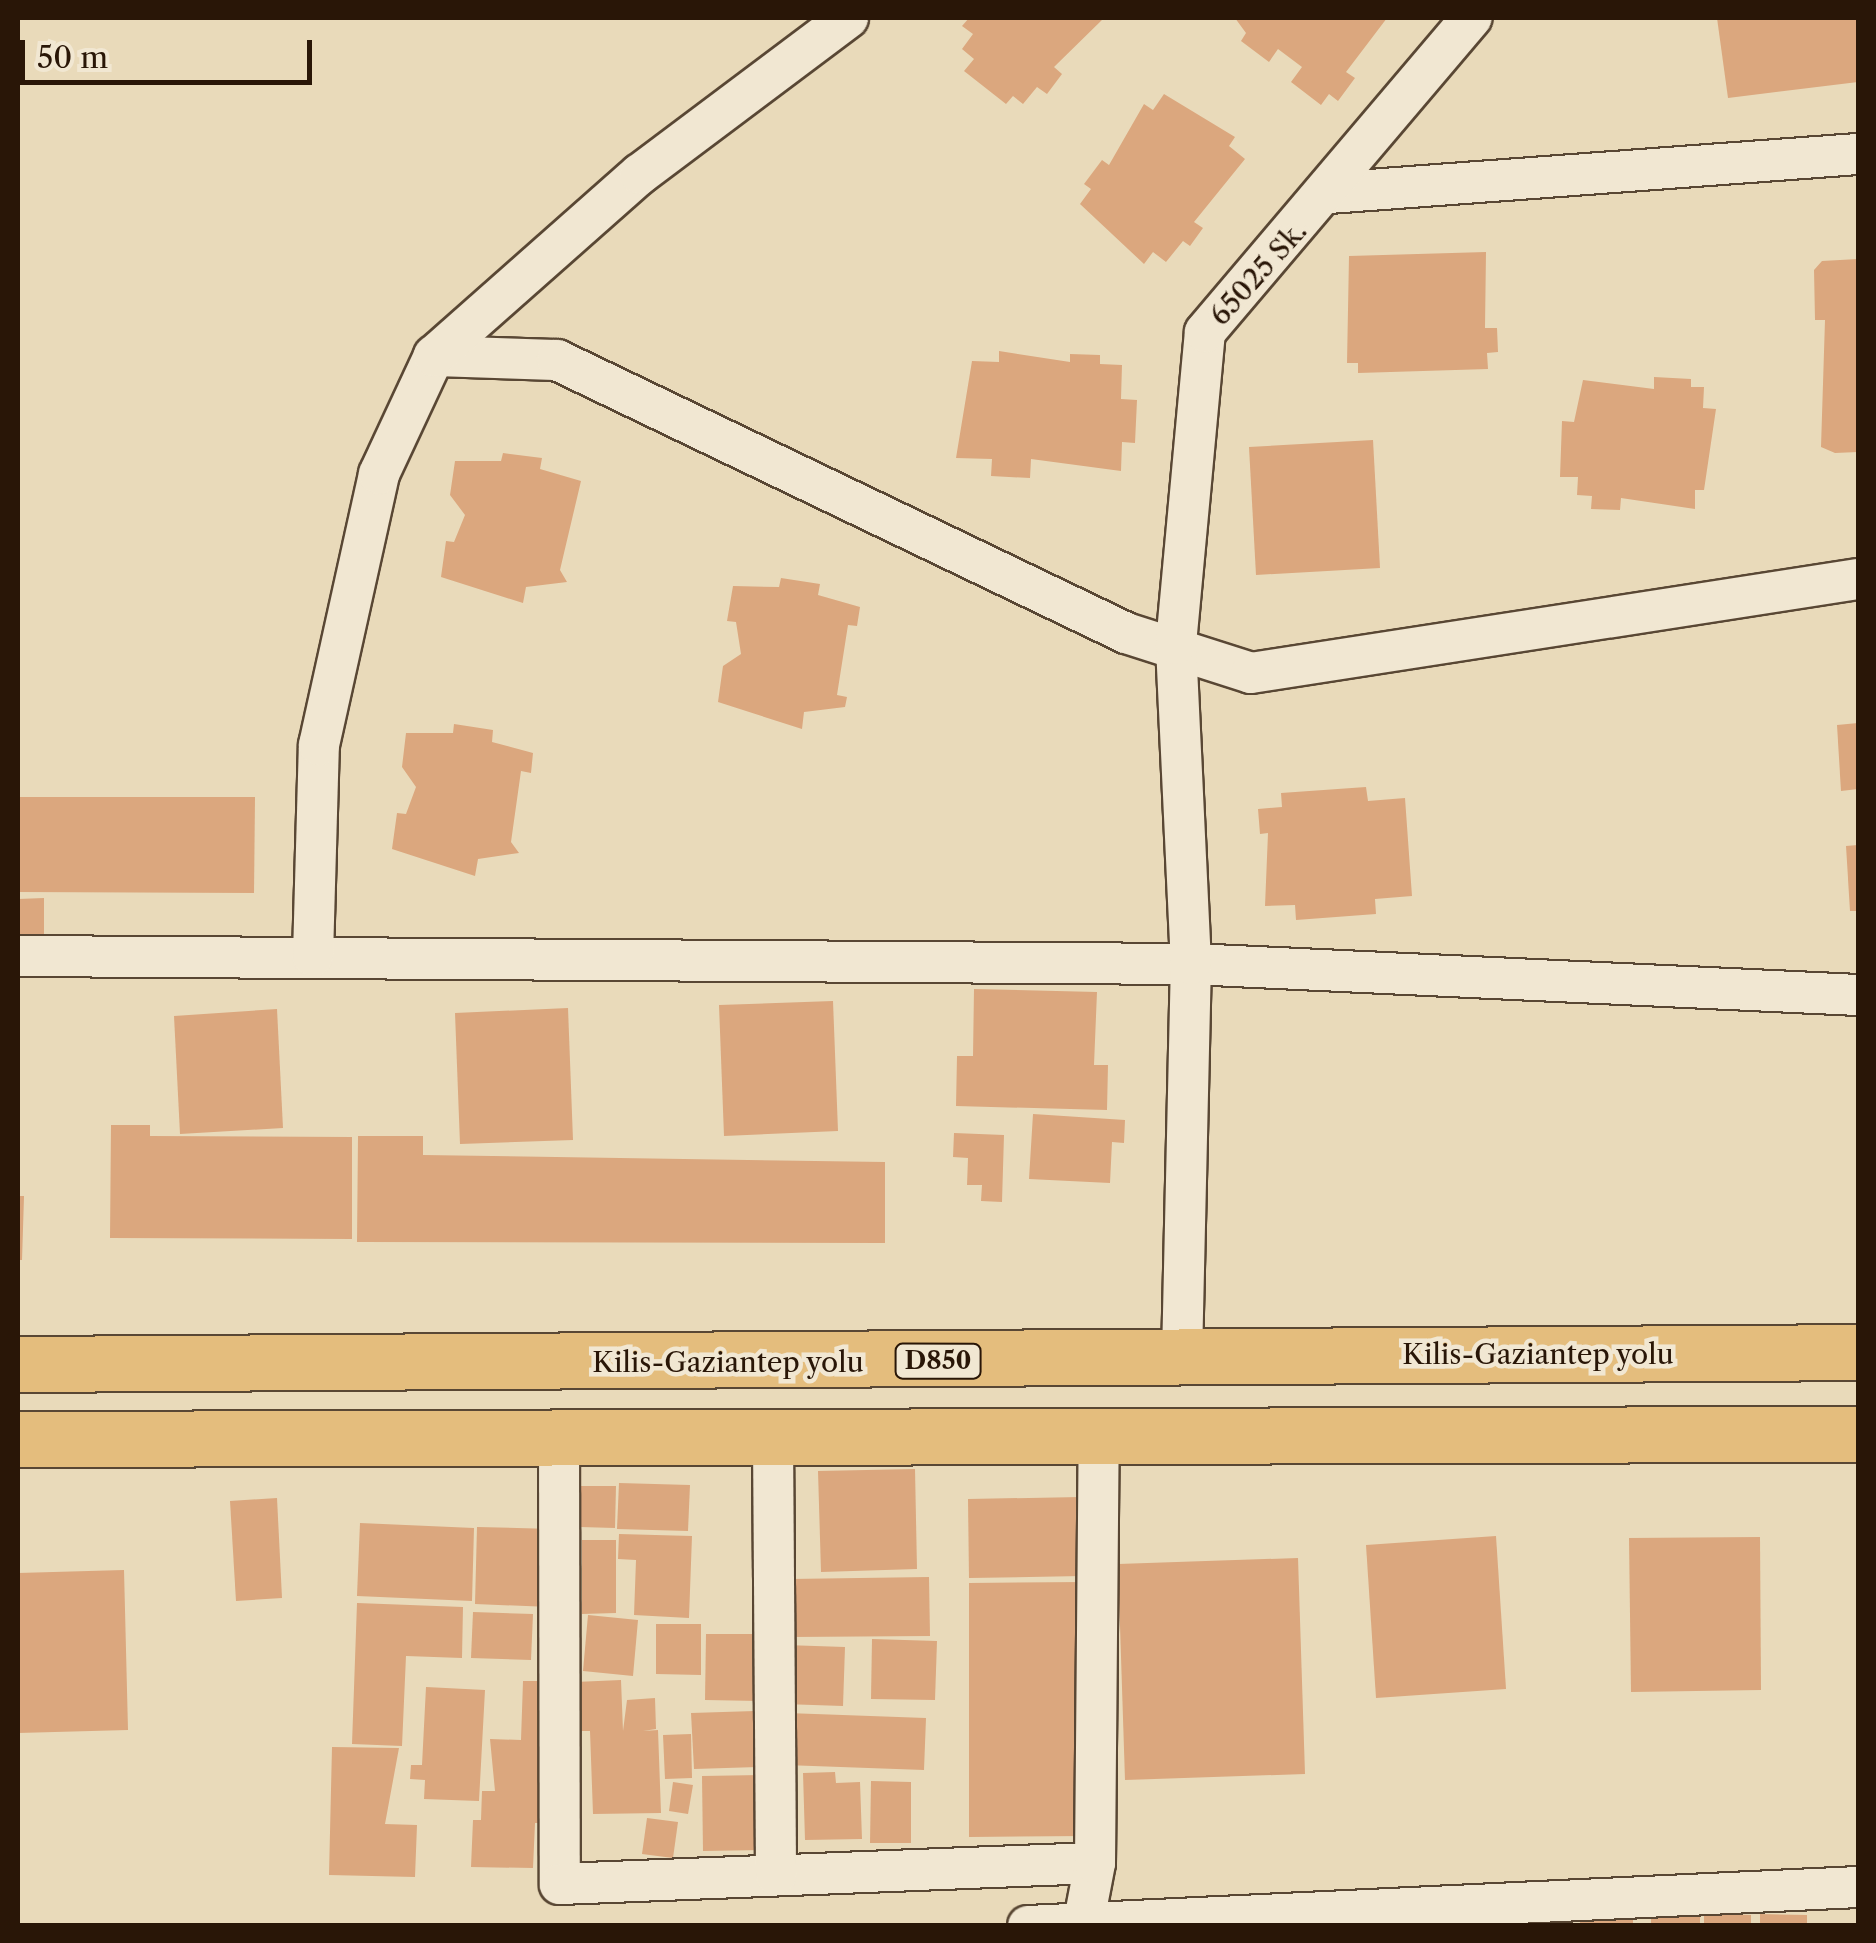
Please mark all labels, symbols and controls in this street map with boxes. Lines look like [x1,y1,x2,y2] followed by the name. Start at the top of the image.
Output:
[25,20,318,82] scale bar
[37,39,108,76] text: 50 m
[1203,214,1313,332] street label: 65025 Sk.
[1402,1337,1674,1371] street label: Kilis-Gaziantep yolu
[893,1341,983,1381] road number: D850
[592,1345,864,1379] street label: Kilis-Gaziantep yolu

